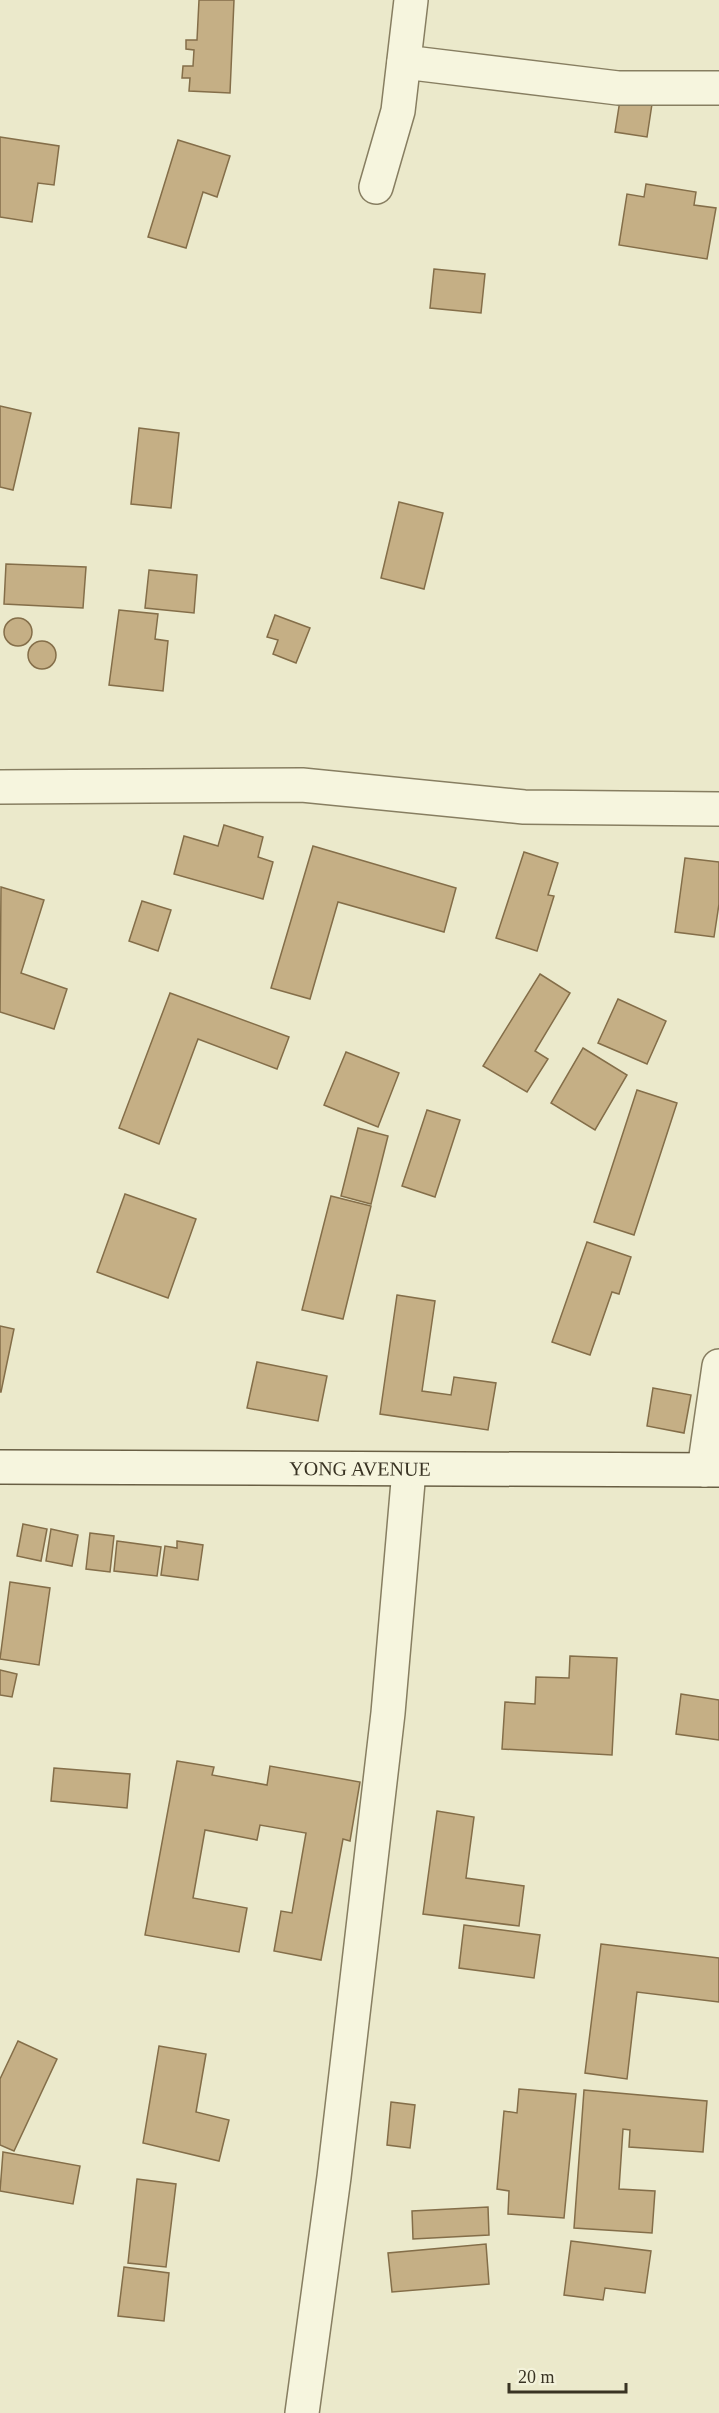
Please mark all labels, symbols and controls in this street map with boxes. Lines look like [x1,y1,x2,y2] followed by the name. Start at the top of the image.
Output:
[289,1457,431,1480] street label: YONG AVENUE
[509,2356,626,2394] scale bar
[518,2367,555,2387] text: 20 m

